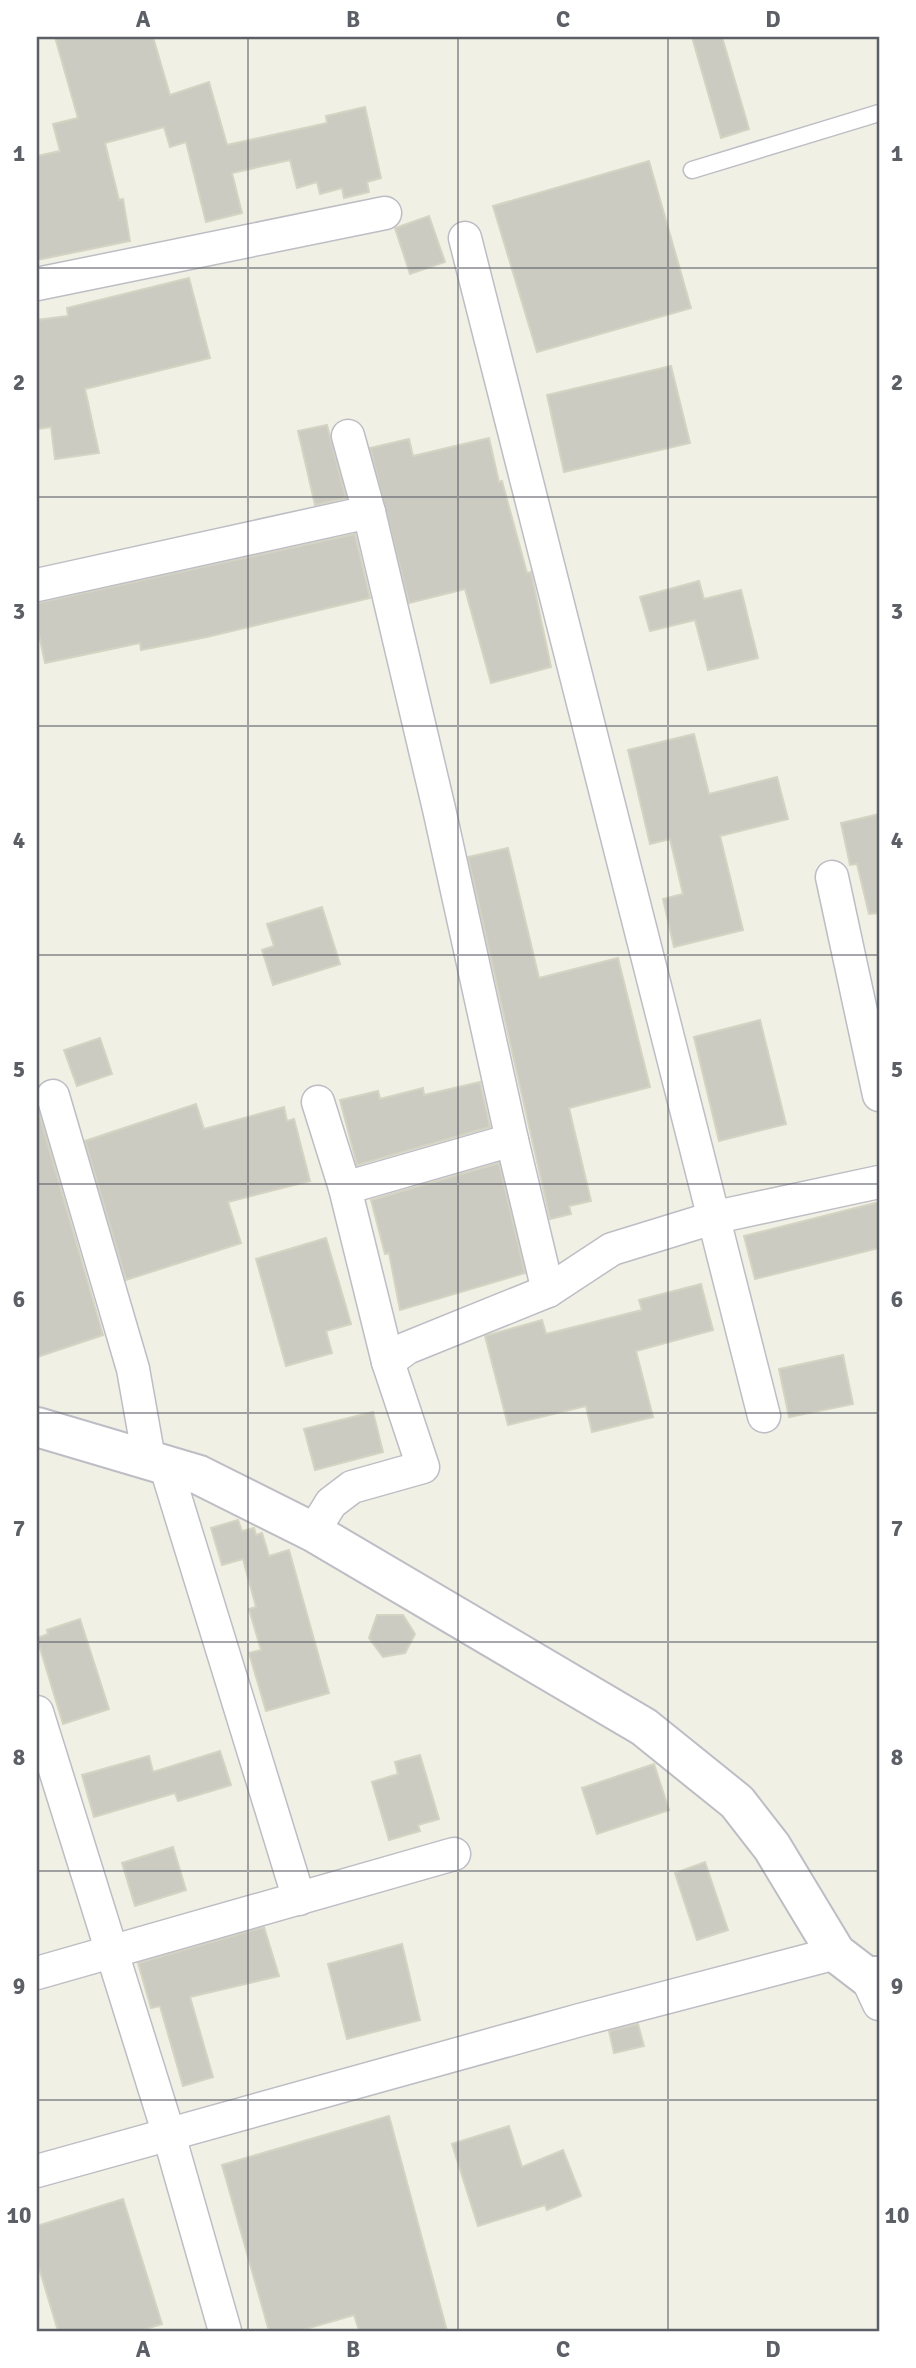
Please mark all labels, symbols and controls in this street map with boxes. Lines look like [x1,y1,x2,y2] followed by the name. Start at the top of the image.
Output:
[136,5,151,34] text: A
[346,5,360,34] text: B
[556,5,570,34] text: C
[765,5,781,34] text: D
[13,139,25,168] text: 1
[891,139,903,168] text: 1
[13,368,25,397] text: 2
[891,368,903,397] text: 2
[13,597,25,626] text: 3
[891,597,903,626] text: 3
[13,826,25,855] text: 4
[891,826,903,855] text: 4
[13,1055,25,1084] text: 5
[891,1055,903,1084] text: 5
[13,1285,25,1314] text: 6
[891,1285,903,1314] text: 6
[13,1514,25,1543] text: 7
[891,1514,903,1543] text: 7
[13,1743,25,1772] text: 8
[891,1743,903,1772] text: 8
[13,1972,25,2001] text: 9
[891,1972,903,2001] text: 9
[7,2201,31,2230] text: 10
[885,2201,909,2230] text: 10
[136,2335,151,2364] text: A
[346,2335,360,2364] text: B
[556,2335,570,2364] text: C
[765,2335,781,2364] text: D

